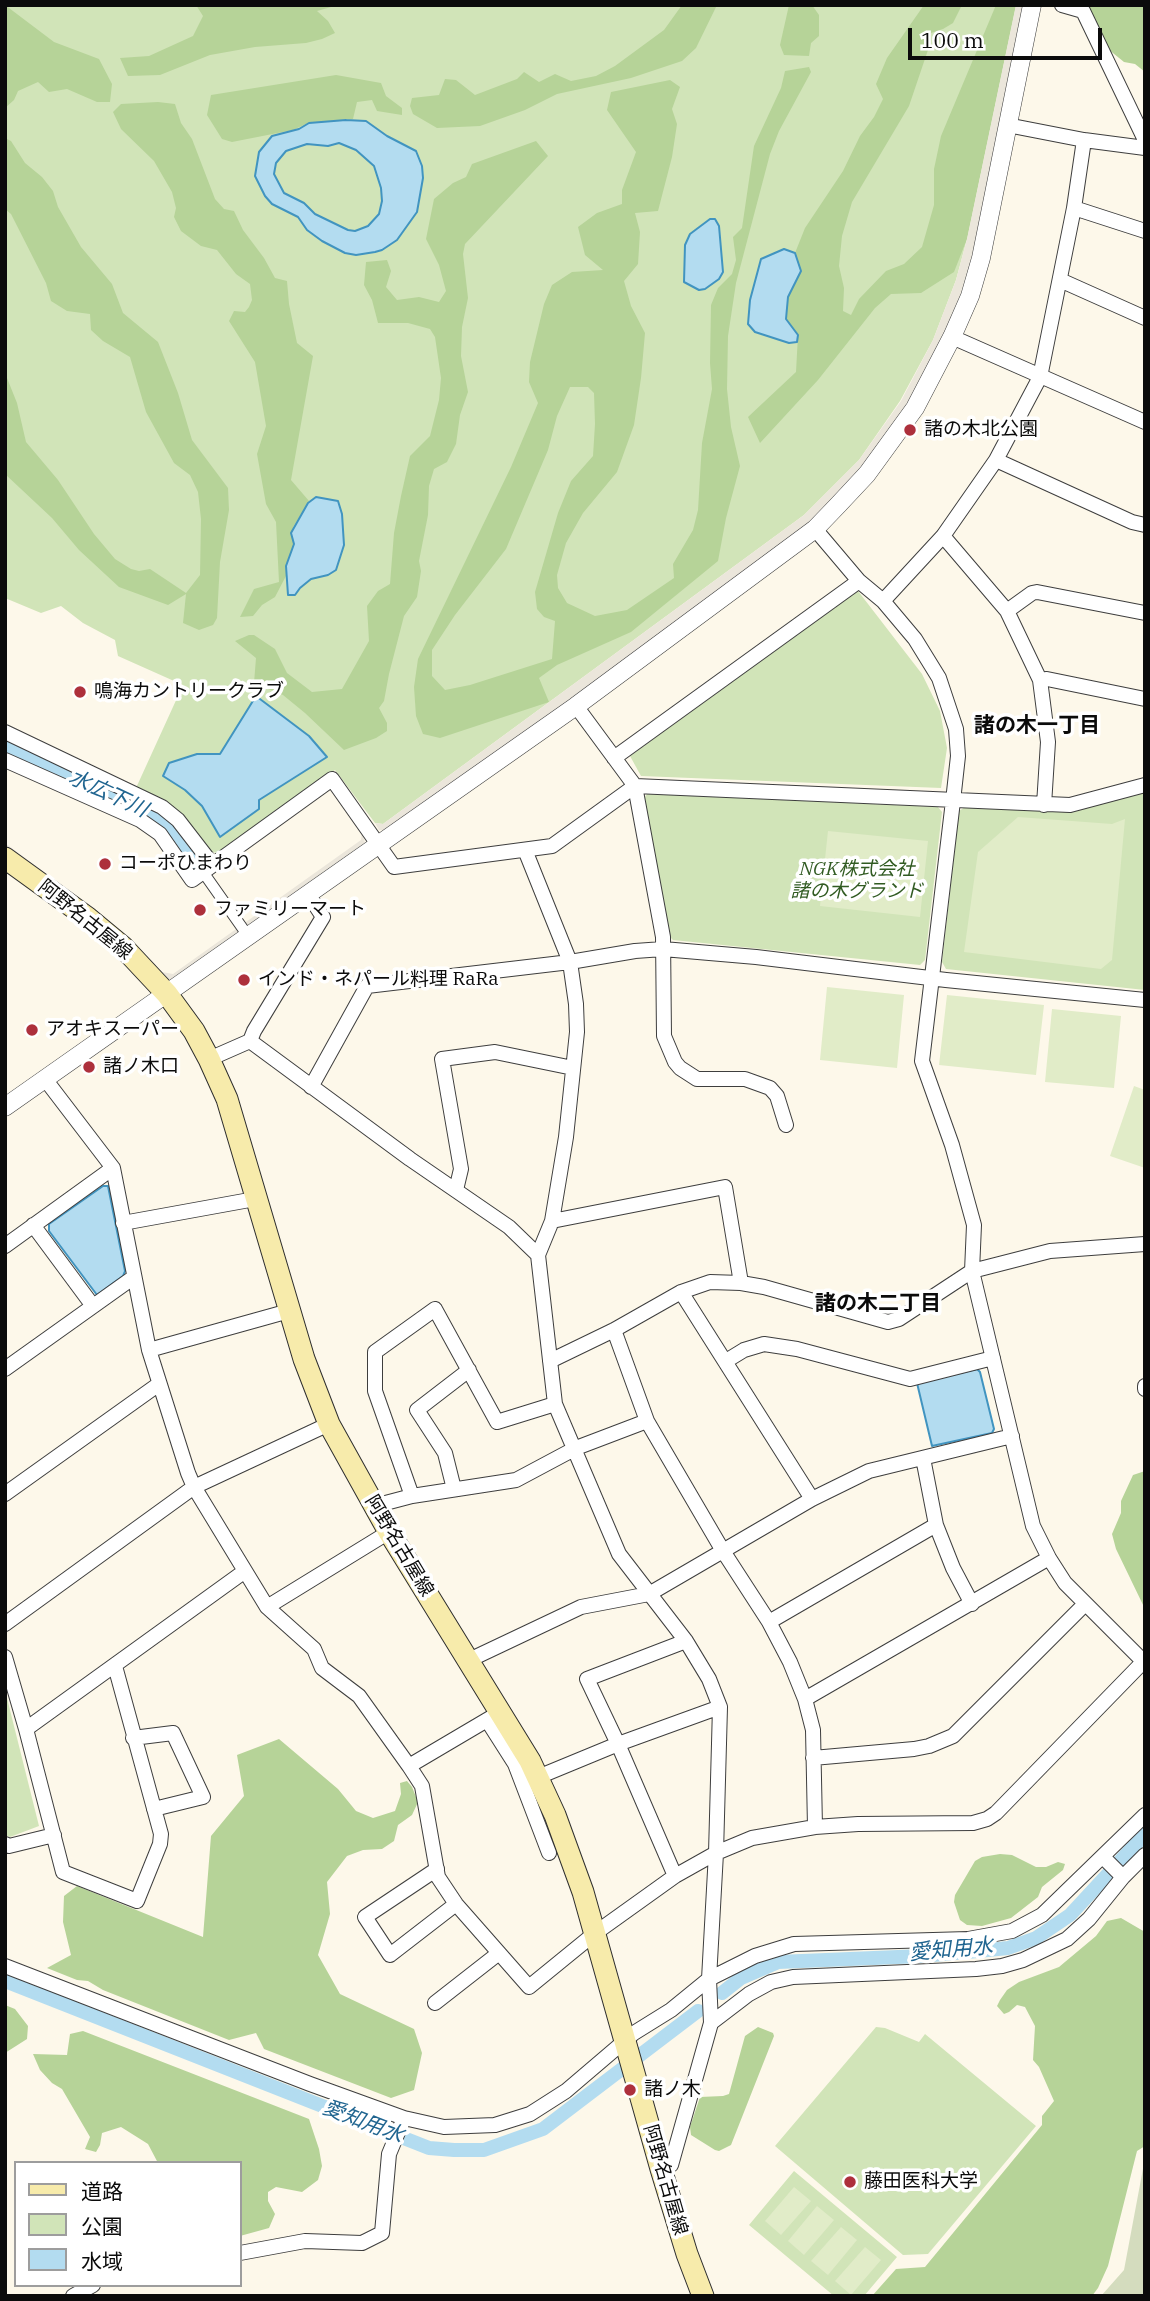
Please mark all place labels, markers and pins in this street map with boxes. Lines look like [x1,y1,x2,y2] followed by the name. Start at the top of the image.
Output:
[924,419,1038,441] place label: 諸の木北公園
[902,422,918,438] marker: 諸の木北公園
[94,681,284,703] place label: 鳴海カントリークラブ
[72,684,88,700] marker: 鳴海カントリークラブ
[119,853,252,875] place label: コーポひまわり
[97,856,113,872] marker: コーポひまわり
[214,899,366,921] place label: ファミリーマート
[192,902,208,918] marker: ファミリーマート
[258,969,499,991] place label: インド・ネパール料理 RaRa
[236,972,252,988] marker: インド・ネパール料理 RaRa
[46,1019,179,1041] place label: アオキスーパー
[24,1022,40,1038] marker: アオキスーパー
[103,1056,179,1078] place label: 諸ノ木口
[81,1059,97,1075] marker: 諸ノ木口
[644,2079,701,2101] place label: 諸ノ木
[622,2082,638,2098] marker: 諸ノ木
[864,2171,978,2193] place label: 藤田医科大学
[842,2174,858,2190] marker: 藤田医科大学

